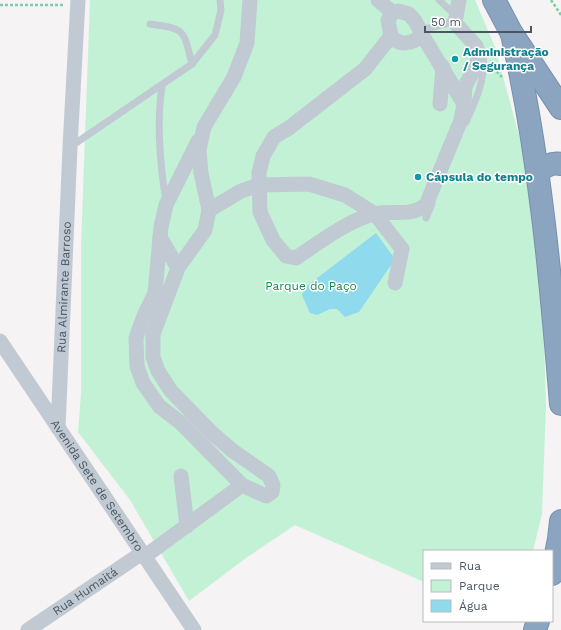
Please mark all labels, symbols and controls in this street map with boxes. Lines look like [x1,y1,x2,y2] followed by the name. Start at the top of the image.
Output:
[425,8,531,34] scale bar
[431,15,461,29] text: 50 m
[463,45,549,73] place label: Administração / Segurança
[450,54,460,64] marker: Administração / Segurança
[426,170,533,184] place label: Cápsula do tempo
[413,172,423,182] marker: Cápsula do tempo
[54,221,74,353] street label: Rua Almirante Barroso
[265,279,357,293] park label: Parque do Paço
[48,417,146,554] street label: Avenida Sete de Setembro
[423,550,553,622] legend
[459,559,481,573] text: Rua
[50,564,120,618] street label: Rua Humaitá
[459,579,500,593] text: Parque
[459,599,488,613] text: Água

